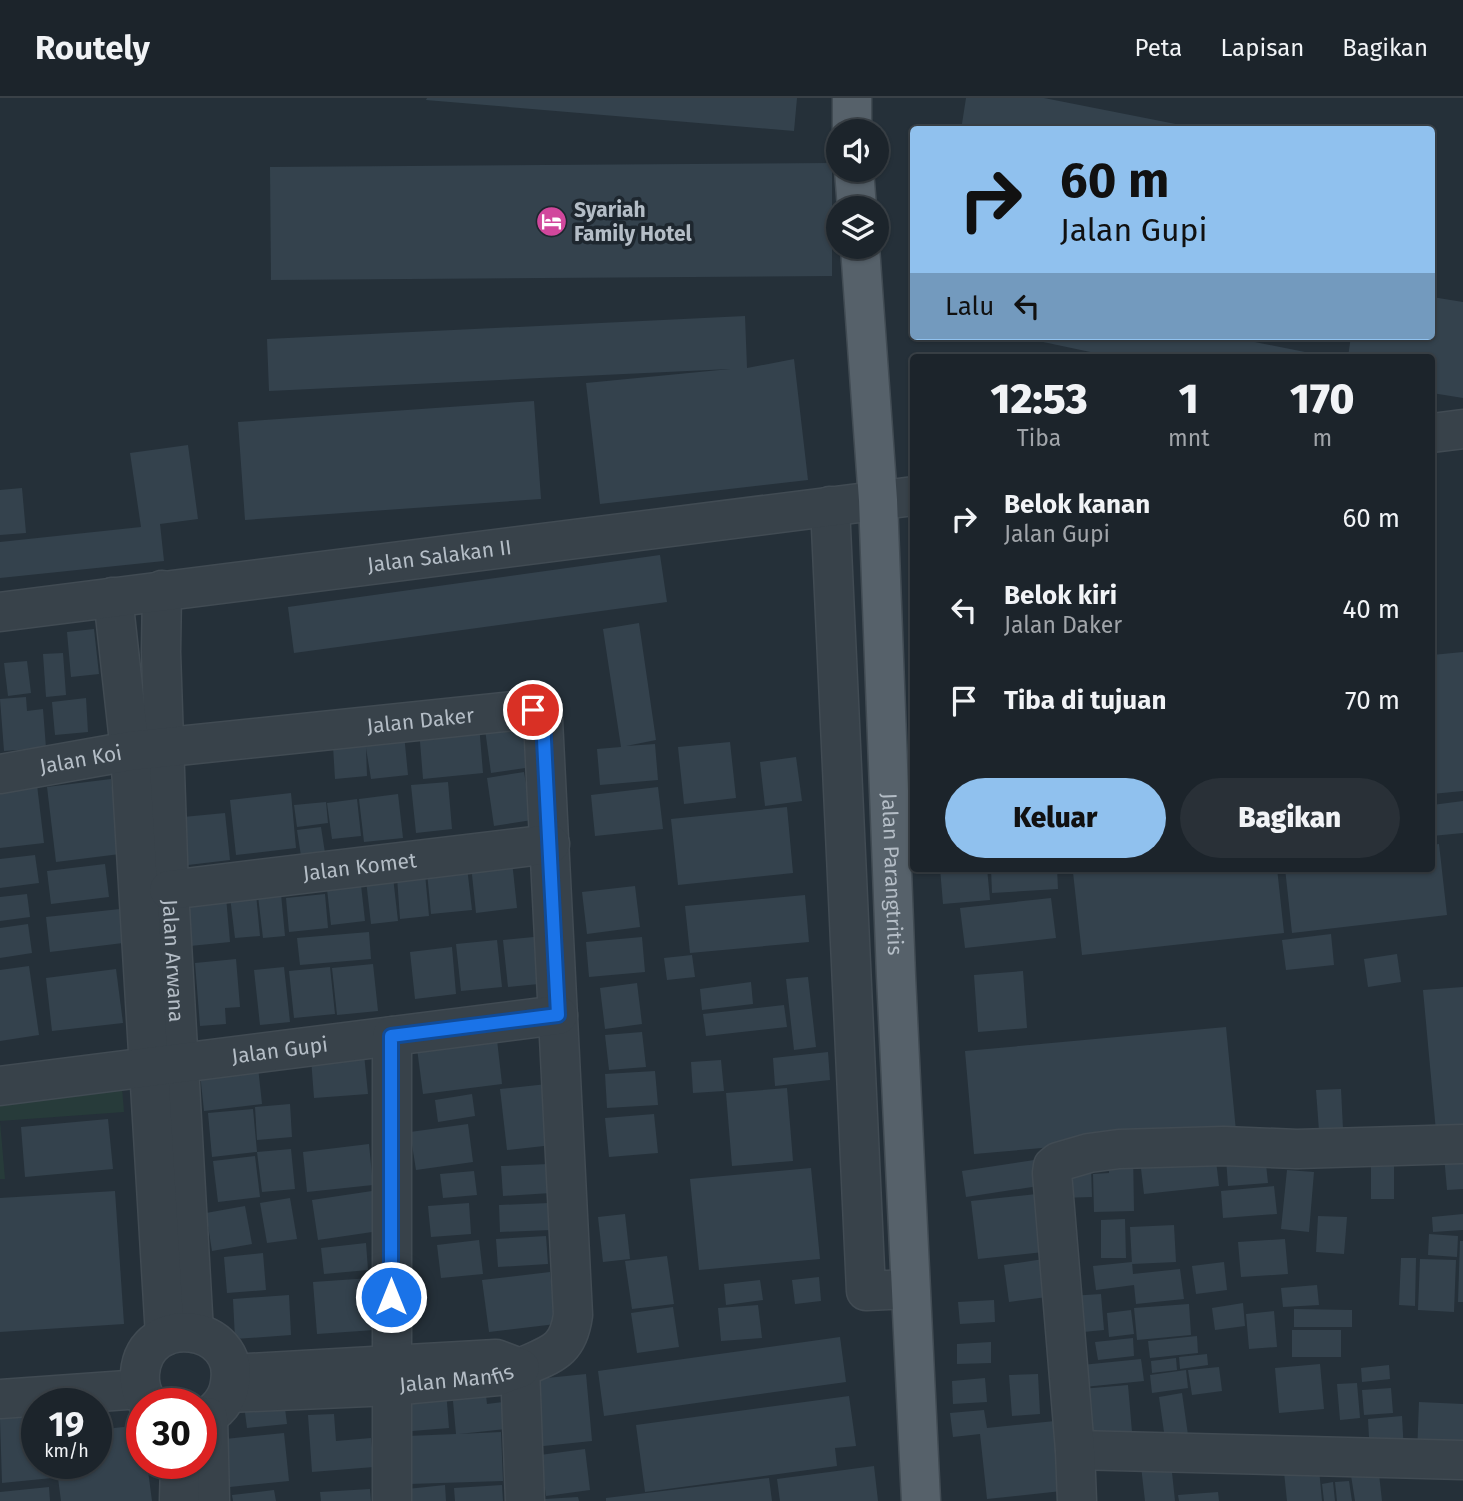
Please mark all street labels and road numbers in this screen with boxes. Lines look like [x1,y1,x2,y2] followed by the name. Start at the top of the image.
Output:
[366,534,513,578] street label: Jalan Salakan II
[365,702,475,739] street label: Jalan Daker
[37,740,124,780] street label: Jalan Koi
[876,792,908,956] street label: Jalan Parangtritis
[301,847,418,887] street label: Jalan Komet
[157,899,189,1023] street label: Jalan Arwana
[230,1031,329,1069] street label: Jalan Gupi
[398,1358,518,1398] street label: Jalan Manfis

